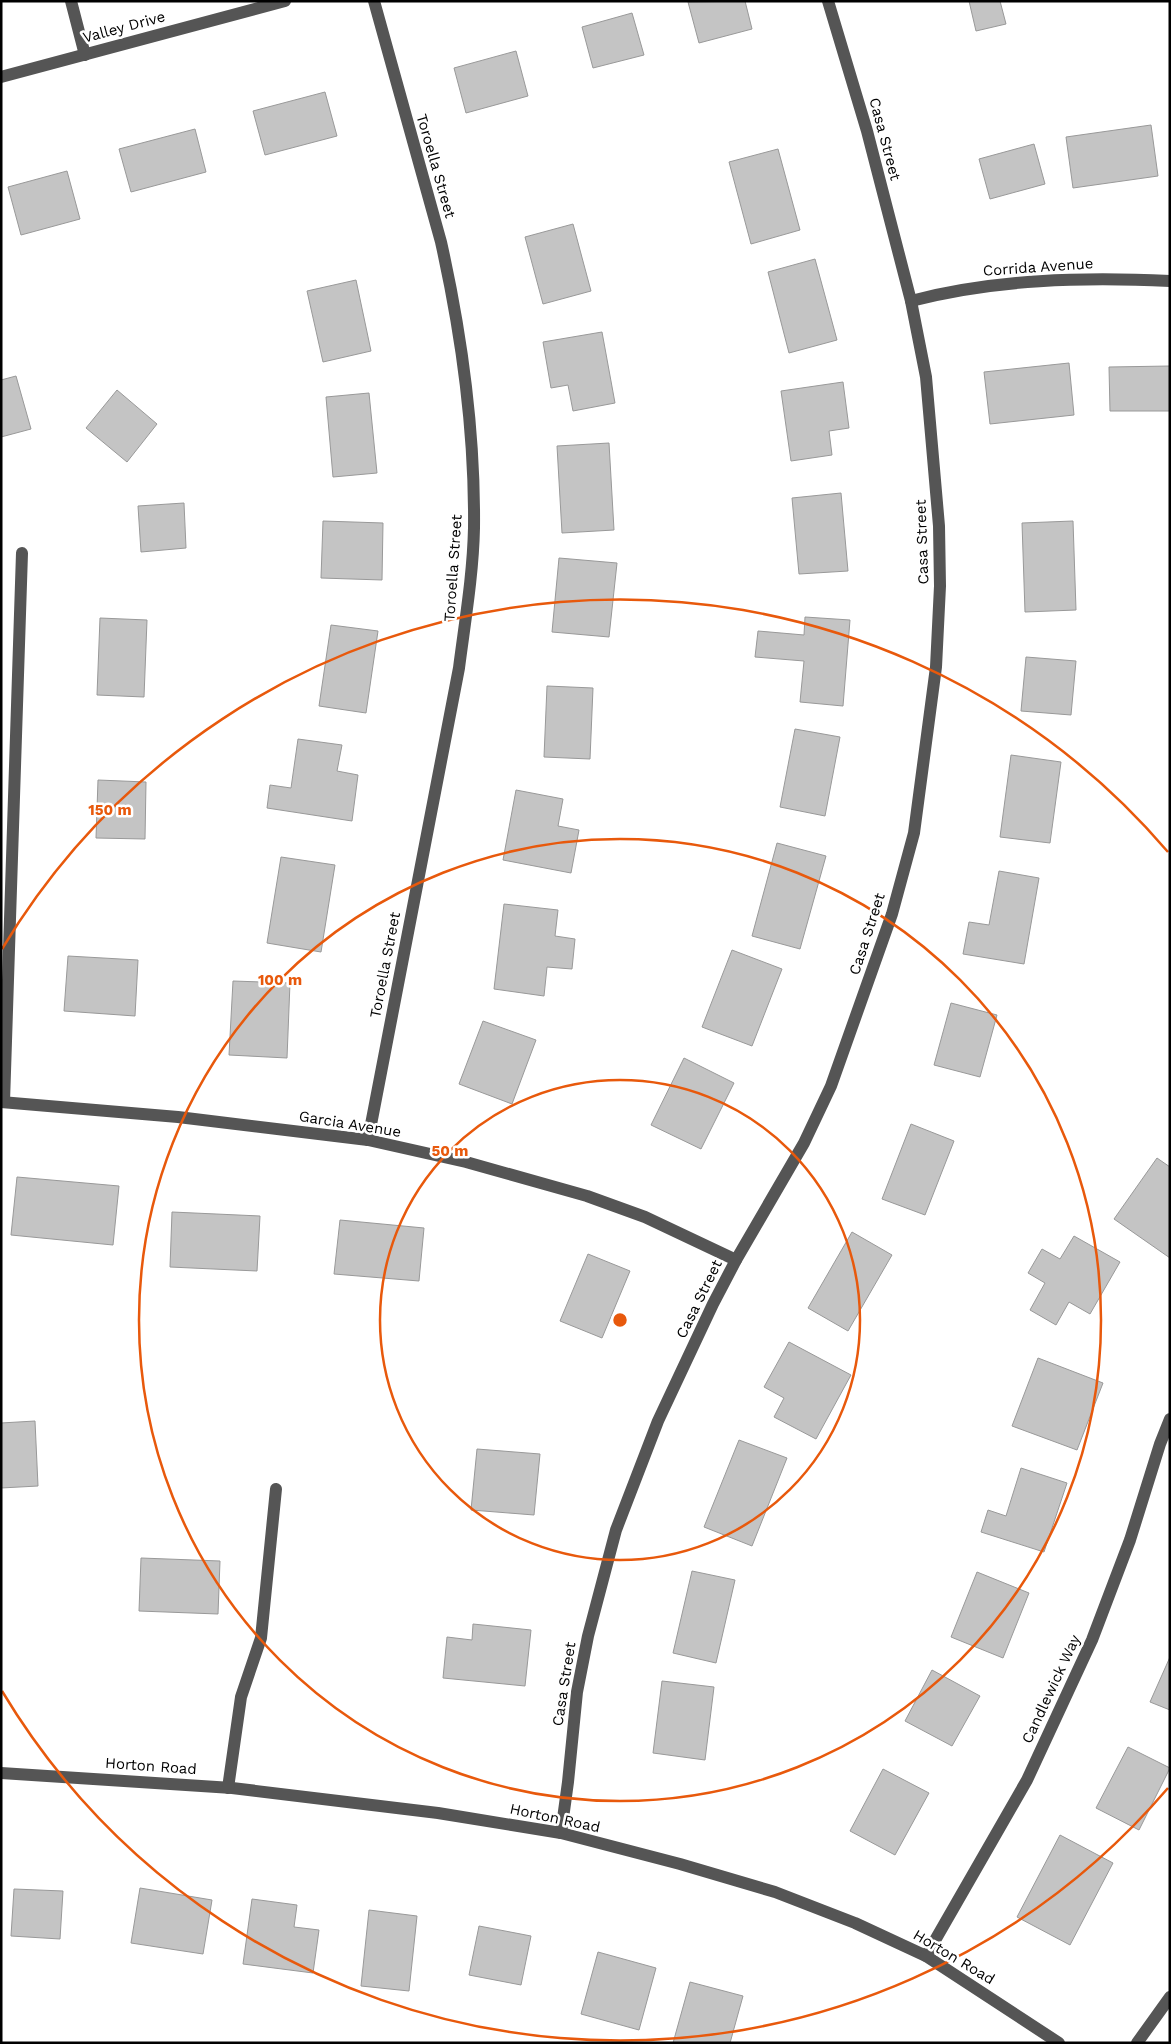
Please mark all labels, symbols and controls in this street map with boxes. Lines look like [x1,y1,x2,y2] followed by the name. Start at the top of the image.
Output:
[81,7,167,47] street label: Valley Drive
[865,96,905,183] street label: Casa Street
[413,112,460,221] street label: Toroella Street
[982,254,1094,280] street label: Corrida Avenue
[911,498,932,585] street label: Casa Street
[440,513,466,622] street label: Toroella Street
[88,801,132,819] text: 150 m
[845,890,889,977] street label: Casa Street
[366,910,404,1020] street label: Toroella Street
[258,971,302,989] text: 100 m
[298,1107,402,1141] street label: Garcia Avenue
[432,1142,468,1160] text: 50 m
[672,1256,726,1341] street label: Casa Street
[611,1311,629,1329] centre of rings
[1018,1631,1084,1746] street label: Candlewick Way
[548,1640,580,1727] street label: Casa Street
[105,1754,197,1778] street label: Horton Road
[508,1800,602,1836] street label: Horton Road
[910,1926,998,1988] street label: Horton Road

